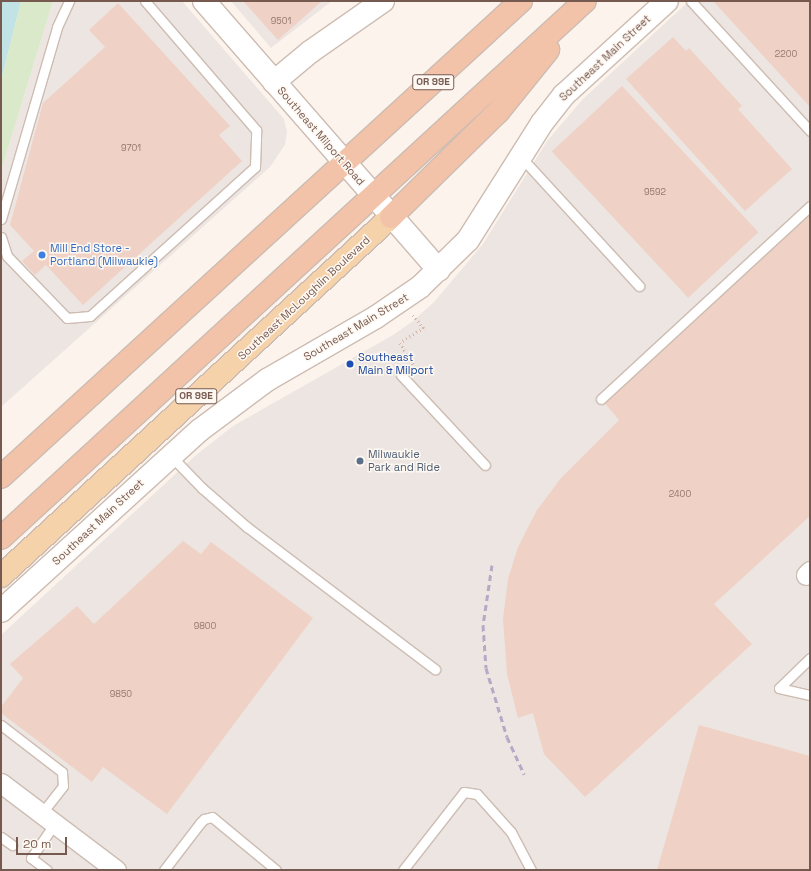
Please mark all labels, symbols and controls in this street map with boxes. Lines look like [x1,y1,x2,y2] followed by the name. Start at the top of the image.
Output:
[557,12,653,104] street label: Southeast Main Street
[271,16,291,26] house number: 9501
[775,49,797,59] house number: 2200
[412,74,454,90] road number: OR 99E
[275,84,367,188] street label: Southeast Milport Road
[121,143,141,153] house number: 9701
[644,187,666,197] house number: 9592
[235,233,373,363] street label: Southeast McLoughlin Boulevard
[50,242,158,268] place label: Mill End Store - Portland (Milwaukie)
[37,250,47,260] marker: Mill End Store - Portland (Milwaukie)
[301,290,411,364] street label: Southeast Main Street
[358,351,434,377] place label: Southeast Main & Milport
[345,359,355,369] marker: Southeast Main & Milport
[175,388,217,404] road number: OR 99E
[368,448,440,474] place label: Milwaukie Park and Ride
[355,456,365,466] marker: Milwaukie Park and Ride
[50,476,146,568] street label: Southeast Main Street
[669,489,691,499] house number: 2400
[194,621,216,631] house number: 9800
[110,689,132,699] house number: 9850
[18,829,69,855] scale bar
[23,836,51,852] text: 20 m

